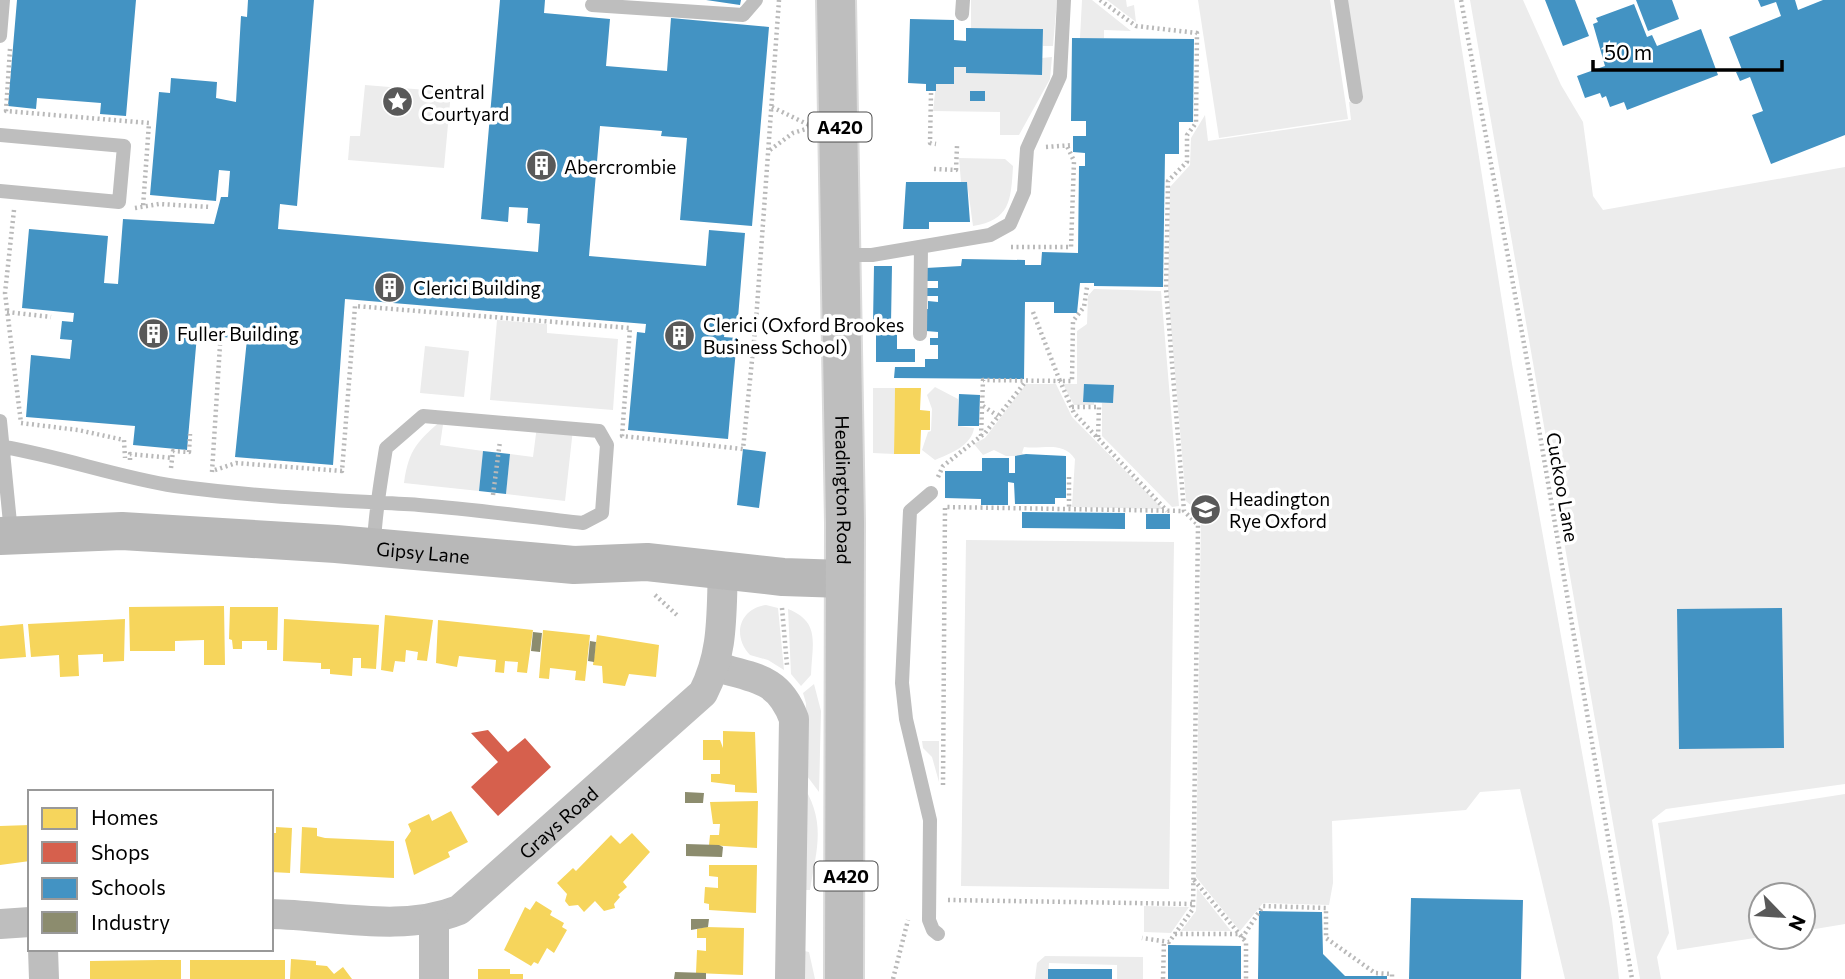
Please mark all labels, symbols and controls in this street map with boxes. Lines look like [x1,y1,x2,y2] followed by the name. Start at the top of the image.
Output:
[1593,28,1782,72] scale bar
[1604,39,1652,64] text: 50 m
[421,80,509,125] place label: Central Courtyard
[381,85,415,119] place icon: Central Courtyard
[808,112,872,142] road number: A420
[524,149,558,183] building icon: Abercrombie
[564,155,676,178] place label: Abercrombie
[373,270,407,304] building icon: Clerici Building
[413,276,541,299] place label: Clerici Building
[703,313,904,358] place label: Clerici (Oxford Brookes Business School)
[137,316,171,350] building icon: Fuller Building
[663,318,697,352] building icon: Clerici (Oxford Brookes Business School)
[177,322,299,345] place label: Fuller Building
[832,415,857,565] street label: Headington Road
[1542,430,1584,544] street label: Cuckoo Lane
[1229,487,1330,532] place label: Headington Rye Oxford
[1189,492,1223,526] school or university icon: Headington Rye Oxford
[376,536,471,567] street label: Gipsy Lane
[514,781,602,863] street label: Grays Road
[28,790,273,951] legend
[91,804,158,829] text: Homes
[91,839,150,864] text: Shops
[814,862,878,890] road number: A420
[91,874,166,899] text: Schools
[1747,881,1817,951] north arrow
[91,909,170,934] text: Industry
[1784,912,1811,935] text: N

